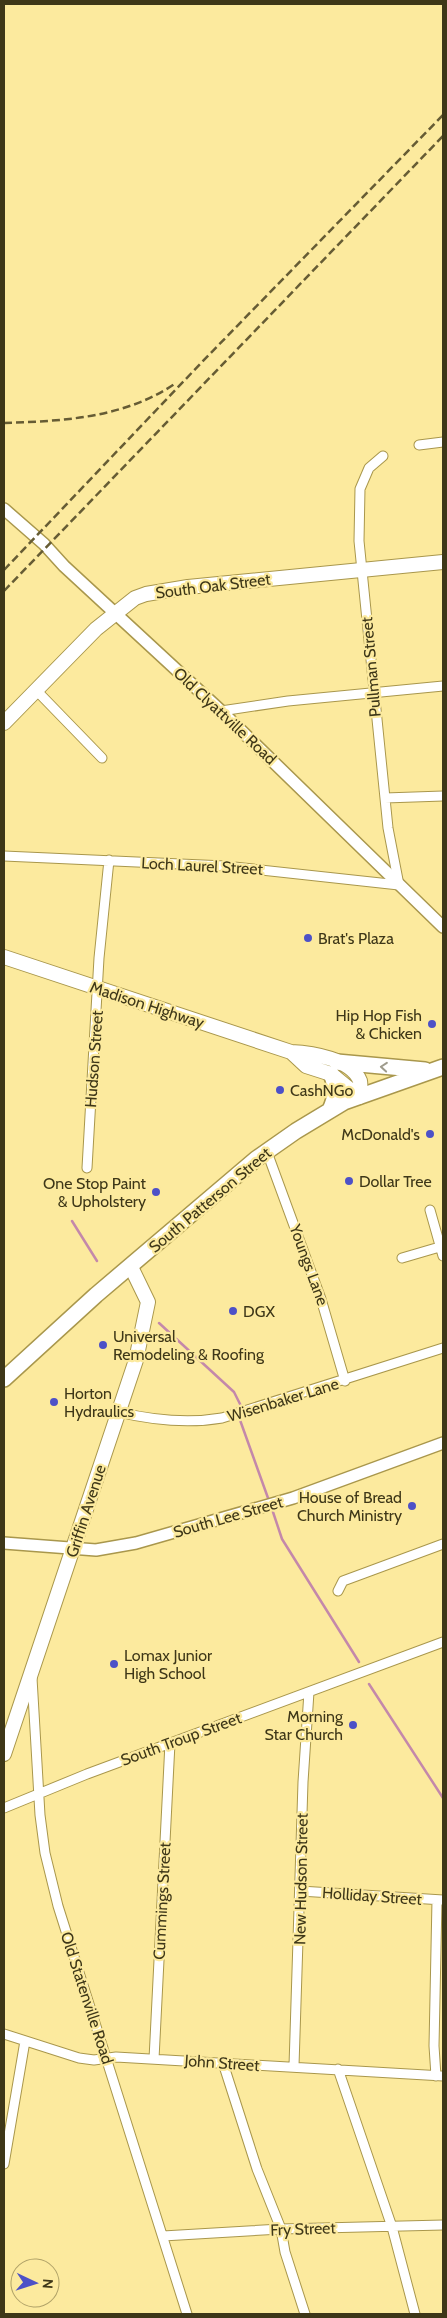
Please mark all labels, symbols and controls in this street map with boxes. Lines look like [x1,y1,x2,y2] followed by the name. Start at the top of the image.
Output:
[154,569,272,602] street label: South Oak Street
[357,616,385,718] street label: Pullman Street
[170,664,280,768] street label: Old Clyattville Road
[141,853,264,879] street label: Loch Laurel Street
[318,929,394,948] place label: Brat's Plaza
[302,932,314,944] marker: Brat's Plaza
[88,978,206,1032] street label: Madison Highway
[336,1006,422,1043] place label: Hip Hop Fish & Chicken
[81,1009,107,1108] street label: Hudson Street
[426,1018,438,1030] marker: Hip Hop Fish & Chicken
[380,1062,388,1073] one-way arrow
[290,1081,353,1100] place label: CashNGo
[274,1084,286,1096] marker: CashNGo
[341,1125,420,1144] place label: McDonald's
[424,1128,436,1140] marker: McDonald's
[145,1143,275,1257] street label: South Patterson Street
[359,1172,432,1191] place label: Dollar Tree
[43,1174,147,1211] place label: One Stop Paint & Upholstery
[343,1175,355,1187] marker: Dollar Tree
[150,1186,162,1198] marker: One Stop Paint & Upholstery
[285,1221,332,1308] street label: Youngs Lane
[243,1302,275,1321] place label: DGX
[227,1305,239,1317] marker: DGX
[113,1327,265,1364] place label: Universal Remodeling & Roofing
[97,1339,109,1351] marker: Universal Remodeling & Roofing
[225,1374,341,1426] street label: Wisenbaker Lane
[64,1384,134,1421] place label: Horton Hydraulics
[48,1396,60,1408] marker: Horton Hydraulics
[62,1462,110,1560] street label: Griffin Avenue
[297,1488,402,1525] place label: House of Bread Church Ministry
[171,1492,286,1542] street label: South Lee Street
[406,1500,418,1512] marker: House of Bread Church Ministry
[124,1646,213,1683] place label: Lomax Junior High School
[108,1658,120,1670] marker: Lomax Junior High School
[264,1707,344,1744] place label: Morning Star Church
[118,1708,244,1770] street label: South Troup Street
[347,1719,359,1731] marker: Morning Star Church
[290,1812,312,1945] street label: New Hudson Street
[149,1841,175,1960] street label: Cummings Street
[322,1883,423,1909] street label: Holliday Street
[57,1929,117,2067] street label: Old Statenville Road
[183,2051,261,2075] street label: John Street
[270,2218,337,2240] street label: Fry Street
[10,2258,60,2308] north arrow
[39,2278,57,2289] text: N

